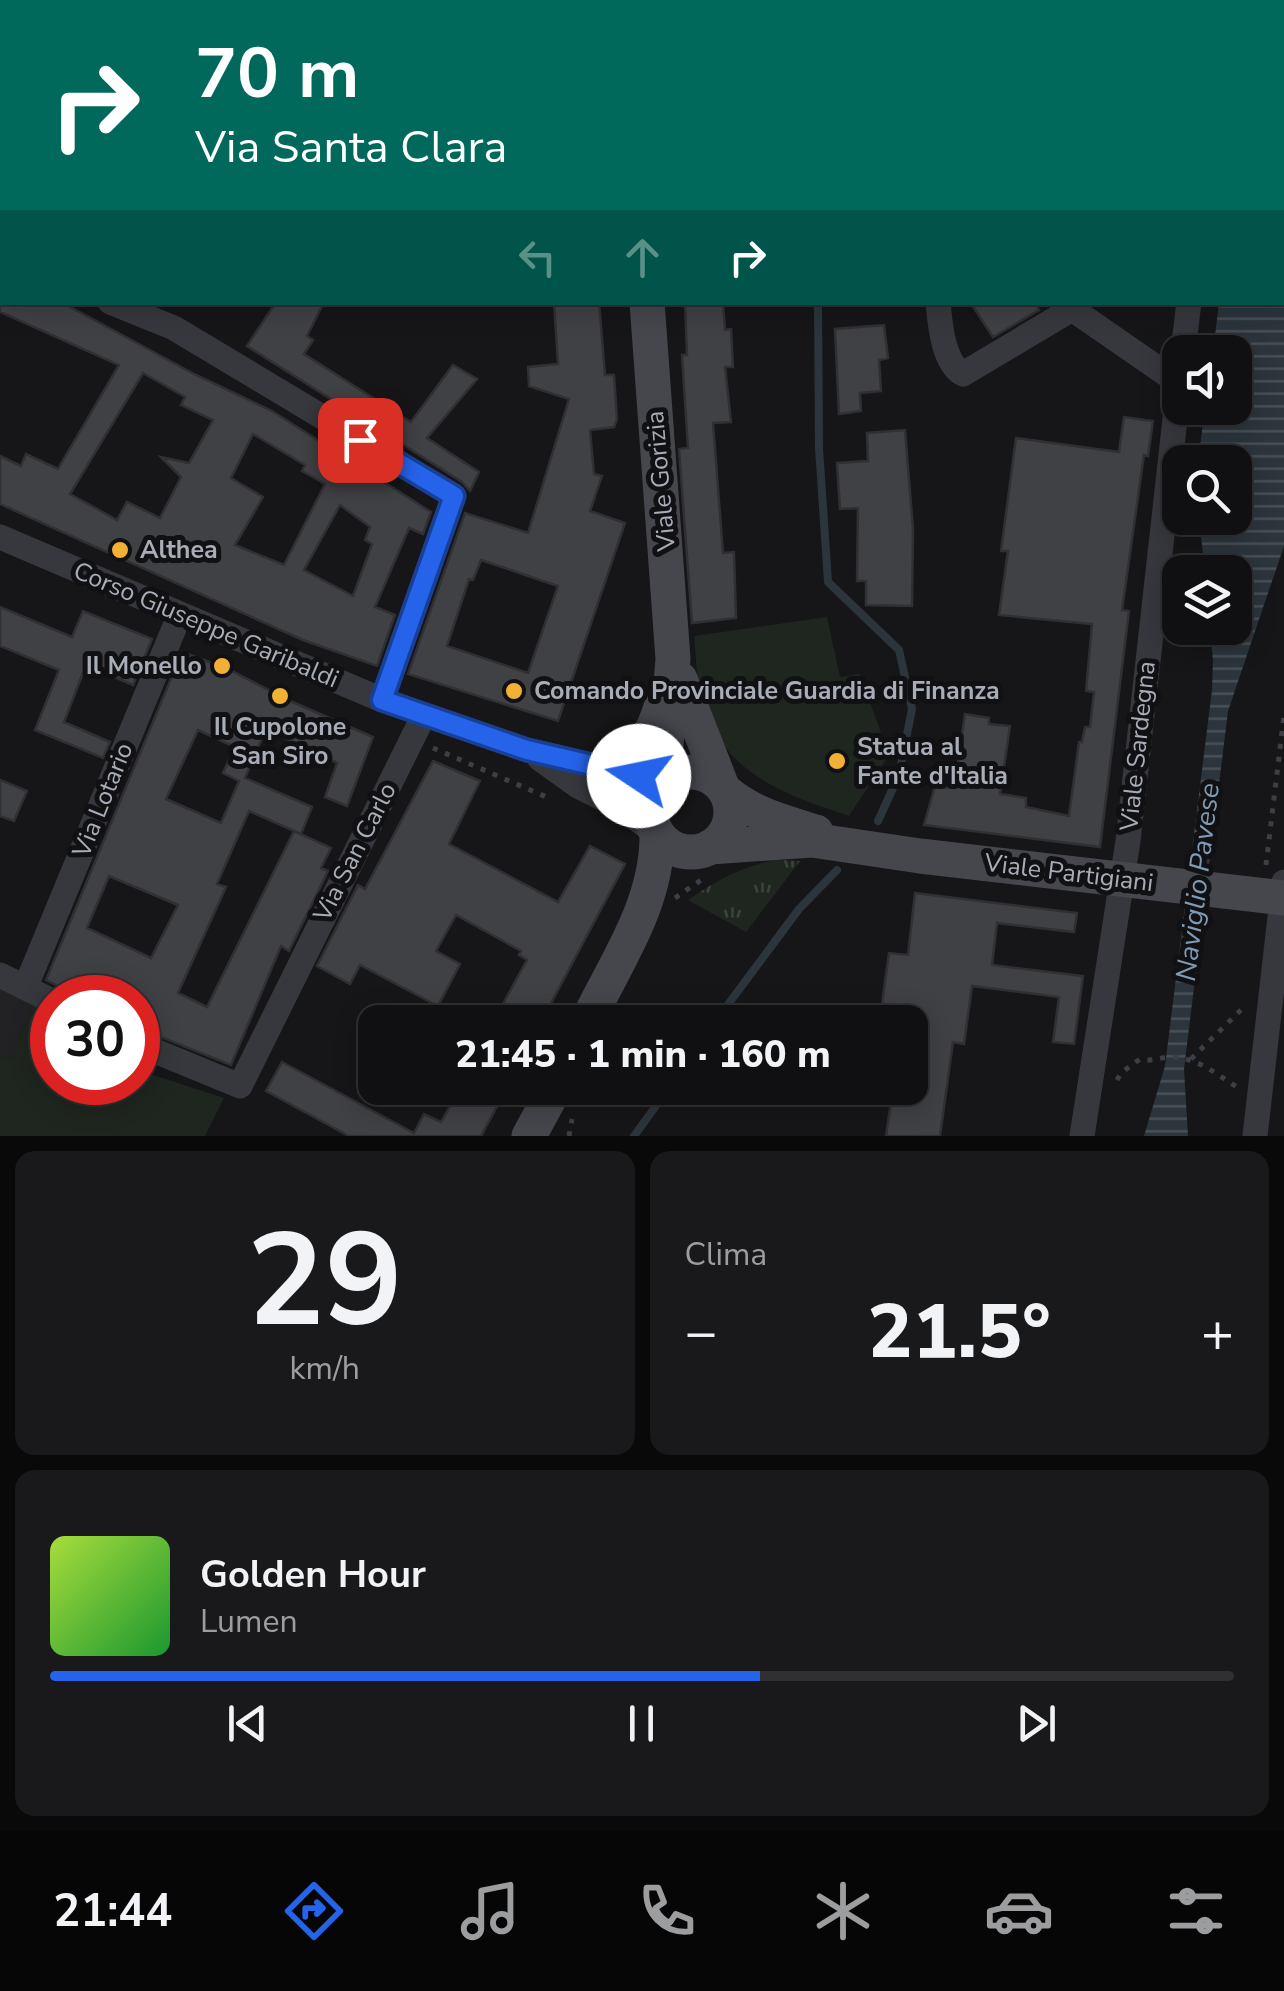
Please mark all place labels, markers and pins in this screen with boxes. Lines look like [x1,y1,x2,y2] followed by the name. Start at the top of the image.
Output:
[318,398,403,483] pin
[140,533,218,567] place label: Althea
[109,539,131,561] marker: Althea
[86,649,202,683] place label: Il Monello
[211,655,233,677] marker: Il Monello
[534,674,1000,708] place label: Comando Provinciale Guardia di Finanza
[503,680,525,702] marker: Comando Provinciale Guardia di Finanza
[269,685,291,707] marker: Il Cupolone San Siro
[214,710,346,773] place label: Il Cupolone San Siro
[857,730,1008,793] place label: Statua al Fante d'Italia
[826,750,848,772] marker: Statua al Fante d'Italia

